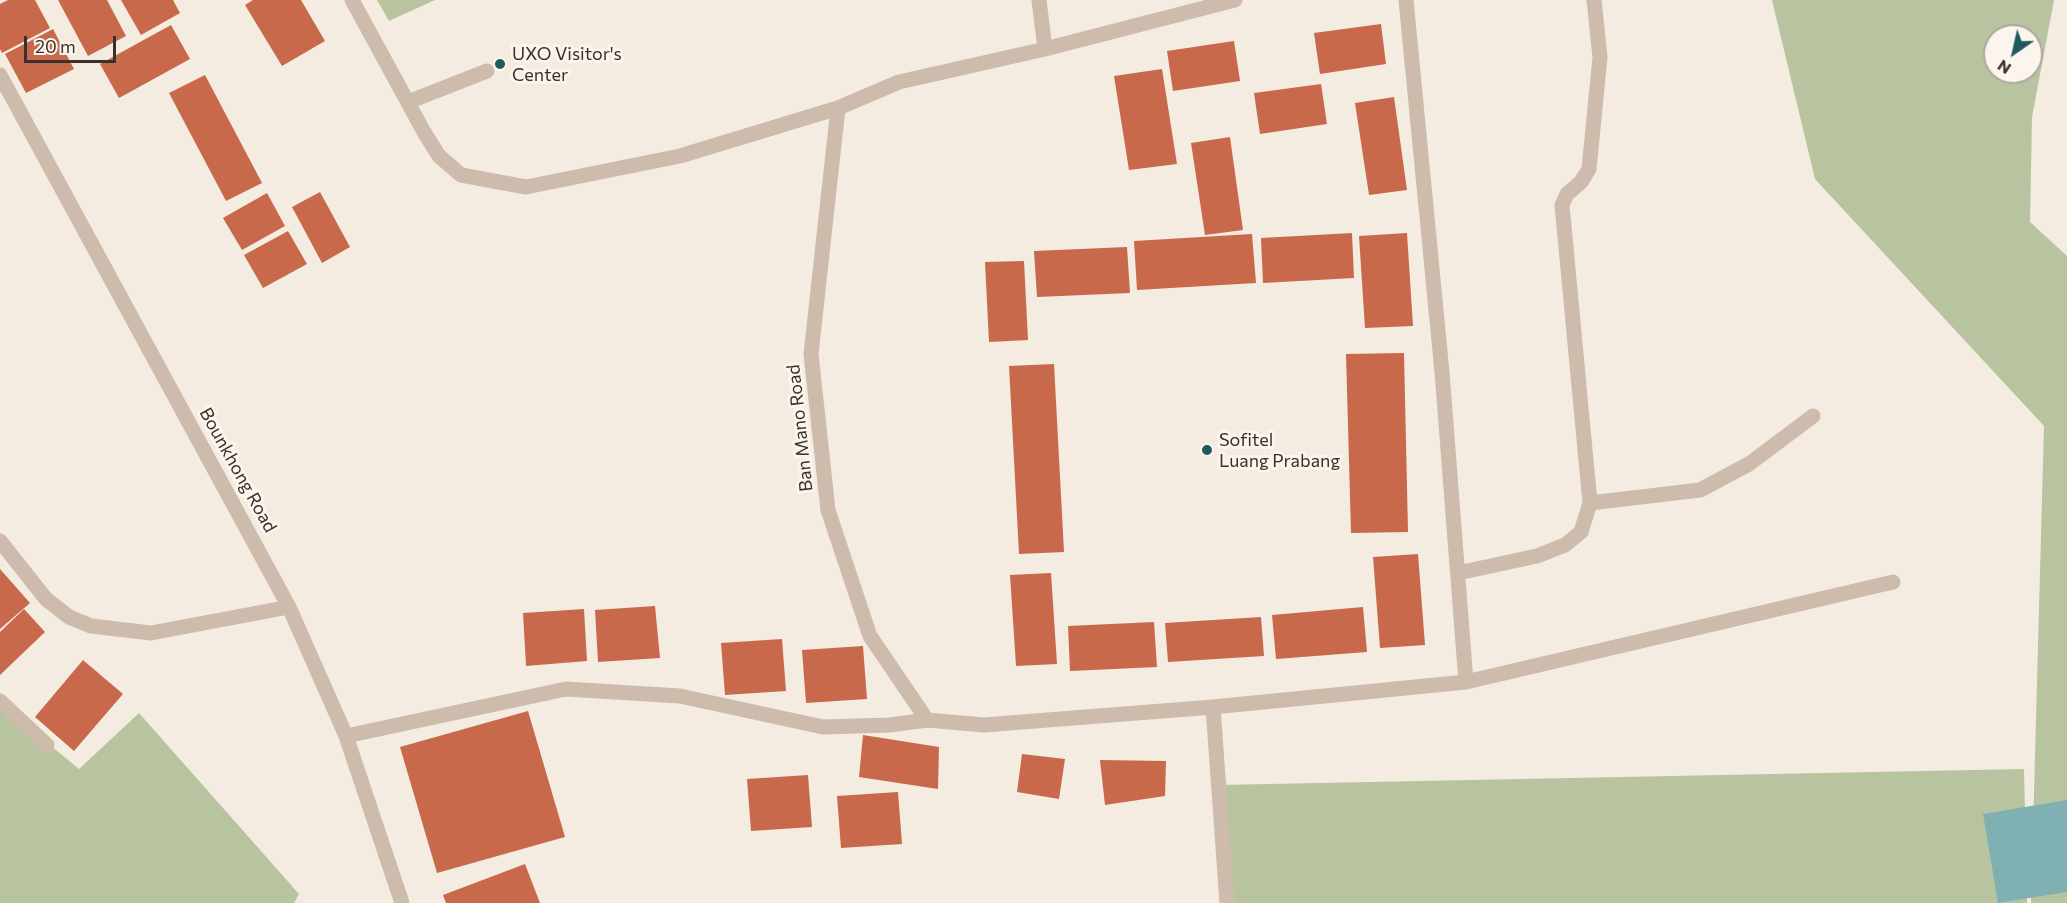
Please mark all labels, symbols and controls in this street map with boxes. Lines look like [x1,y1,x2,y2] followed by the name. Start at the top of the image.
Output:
[27,24,118,62] scale bar
[1983,24,2043,84] north arrow
[35,35,76,57] text: 20 m
[512,43,622,86] place label: UXO Visitor's Center
[1993,56,2014,79] text: N
[493,57,507,71] marker: UXO Visitor's Center
[783,363,817,493] street label: Ban Mano Road
[195,404,281,536] street label: Bounkhong Road
[1219,429,1340,472] place label: Sofitel Luang Prabang
[1200,443,1214,457] marker: Sofitel Luang Prabang

